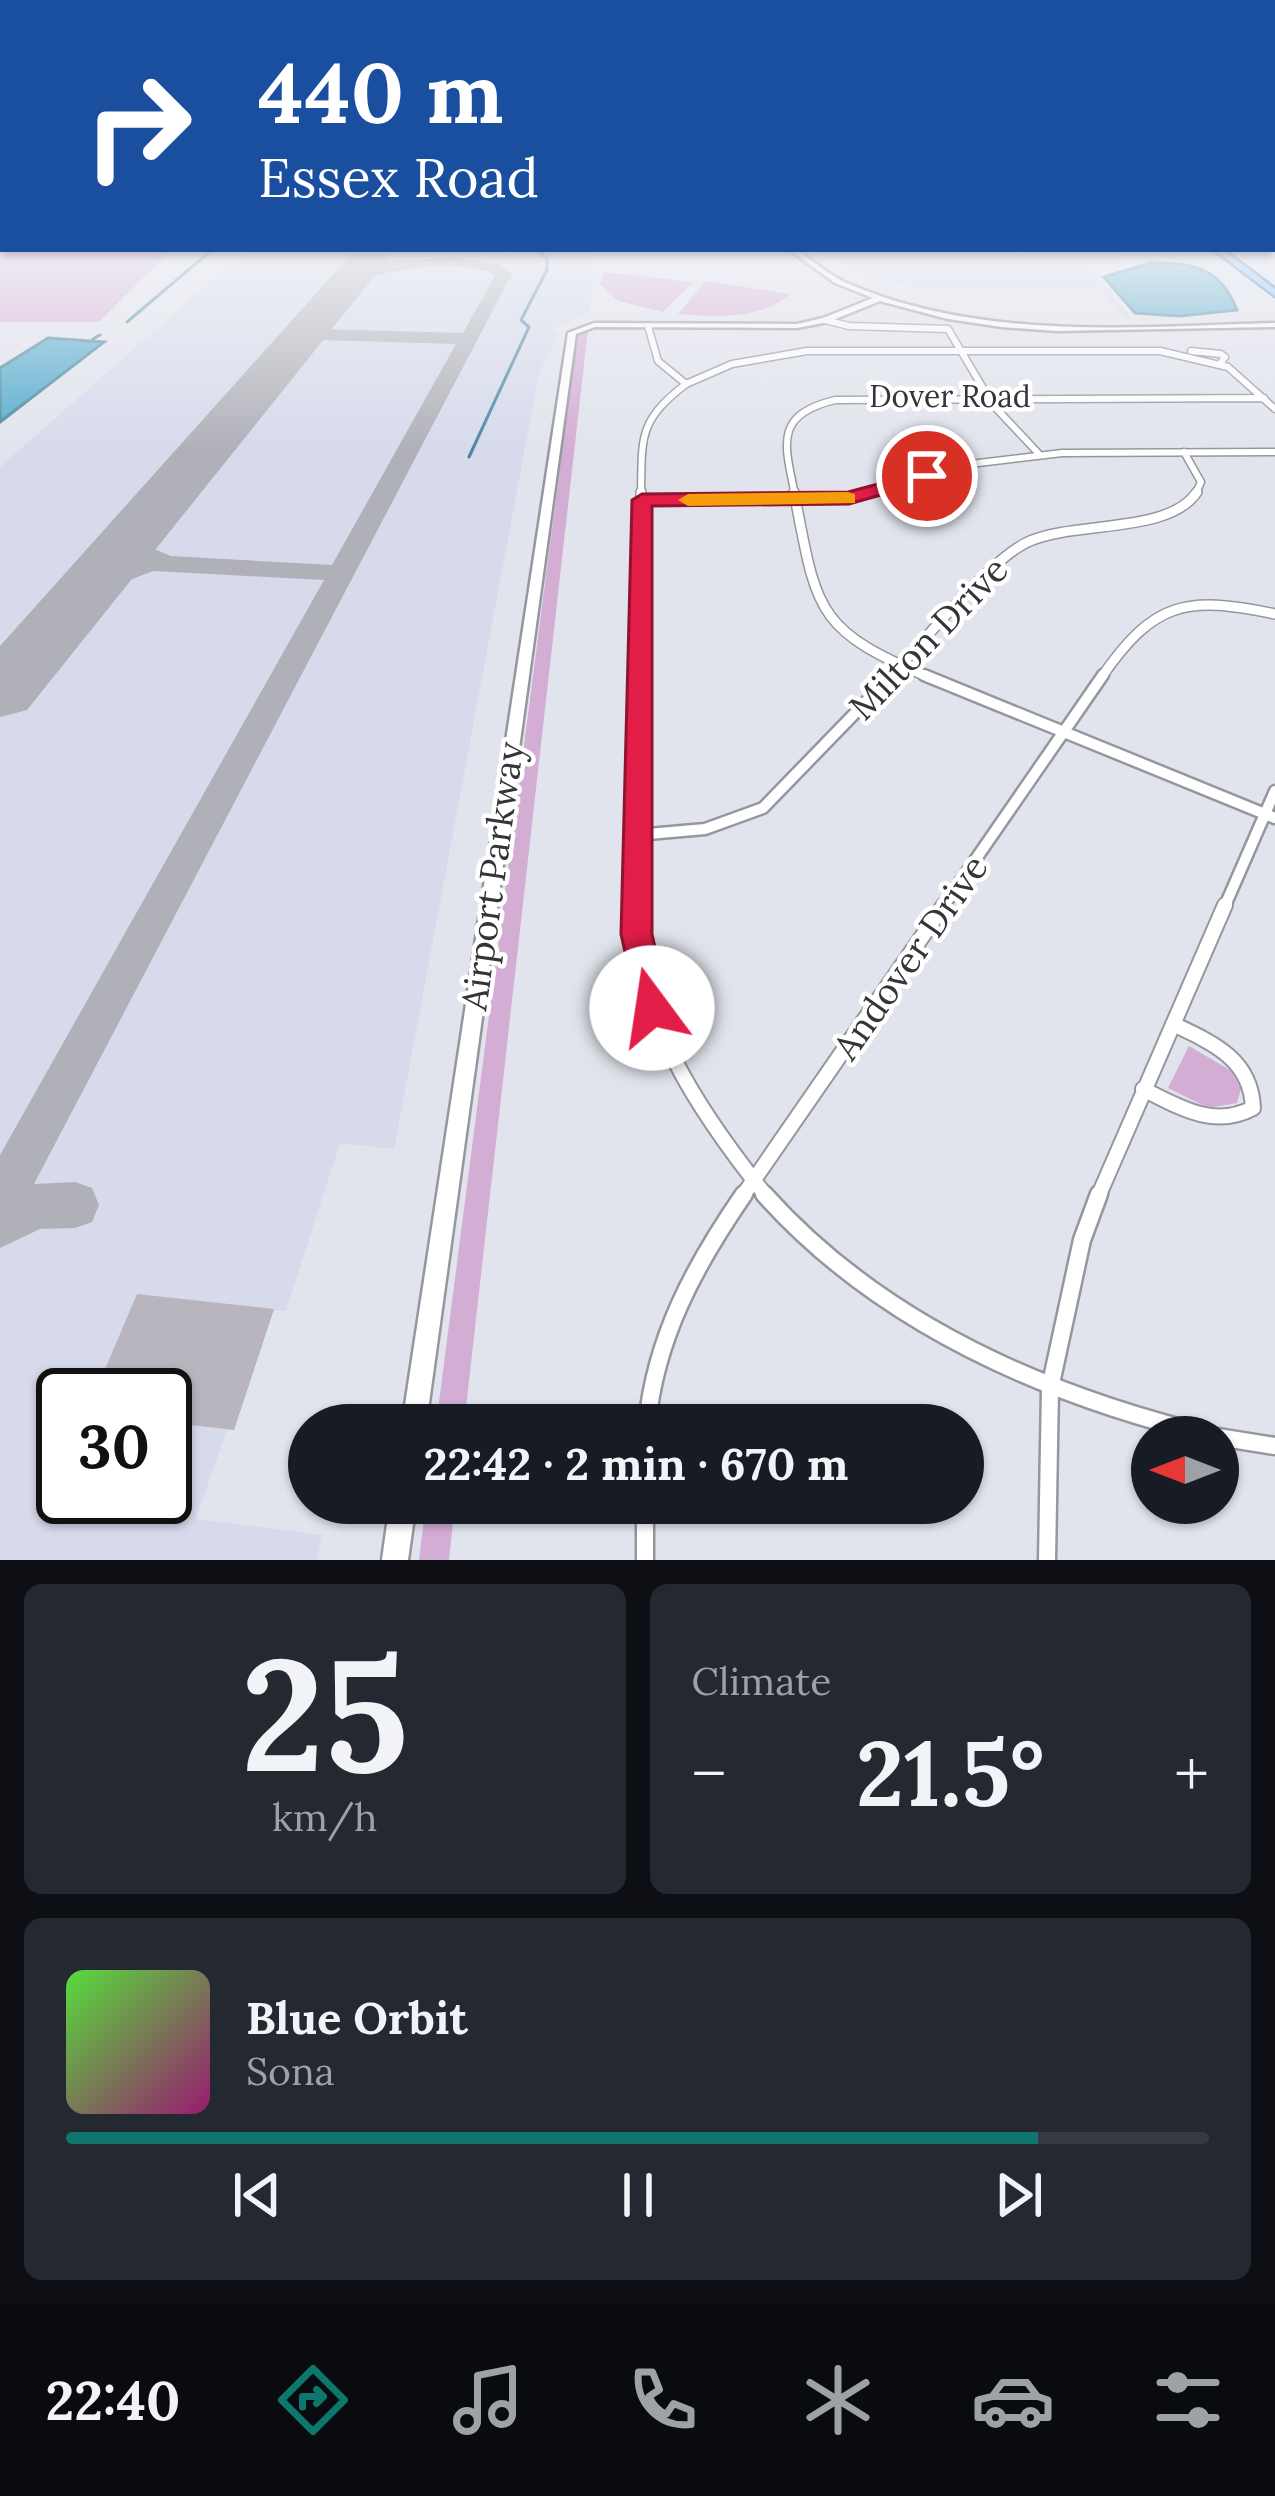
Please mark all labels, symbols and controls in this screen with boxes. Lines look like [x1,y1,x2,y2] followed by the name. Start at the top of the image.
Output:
[258,38,504,146] text: 440 m
[60,48,216,204] icon: right
[258,143,539,212] text: Essex Road
[869,377,1031,415] street label: Dover Road
[876,425,978,527] pin
[894,443,960,509] icon: arrive
[839,547,1017,729] street label: Milton Drive
[450,739,534,1014] street label: Airport Parkway
[822,846,997,1069] street label: Andover Drive
[589,945,715,1071] position arrow
[36,1368,192,1524] speed limit sign: 30
[1131,1416,1239,1524] north arrow
[1131,1416,1239,1524] map controls
[424,1435,848,1492] text: 22:42 · 2 min · 670 m
[241,1614,408,1814] text: 25
[692,1656,831,1706] text: Climate
[856,1715,1044,1831] text: 21.5°
[692,1731,726,1815] text: −
[1174,1731,1209,1815] text: +
[272,1792,377,1842] text: km/h
[246,1989,468,2046] text: Blue Orbit
[246,2046,335,2096] text: Sona
[224,2162,290,2228] icon: previous
[605,2162,671,2228] icon: pause
[986,2162,1052,2228] icon: next
[271,2358,355,2442] icon: directions
[446,2358,530,2442] icon: music
[621,2358,705,2442] icon: phone
[796,2358,880,2442] icon: climate
[971,2358,1055,2442] icon: car
[1146,2358,1230,2442] icon: filters
[45,2366,180,2435] text: 22:40

